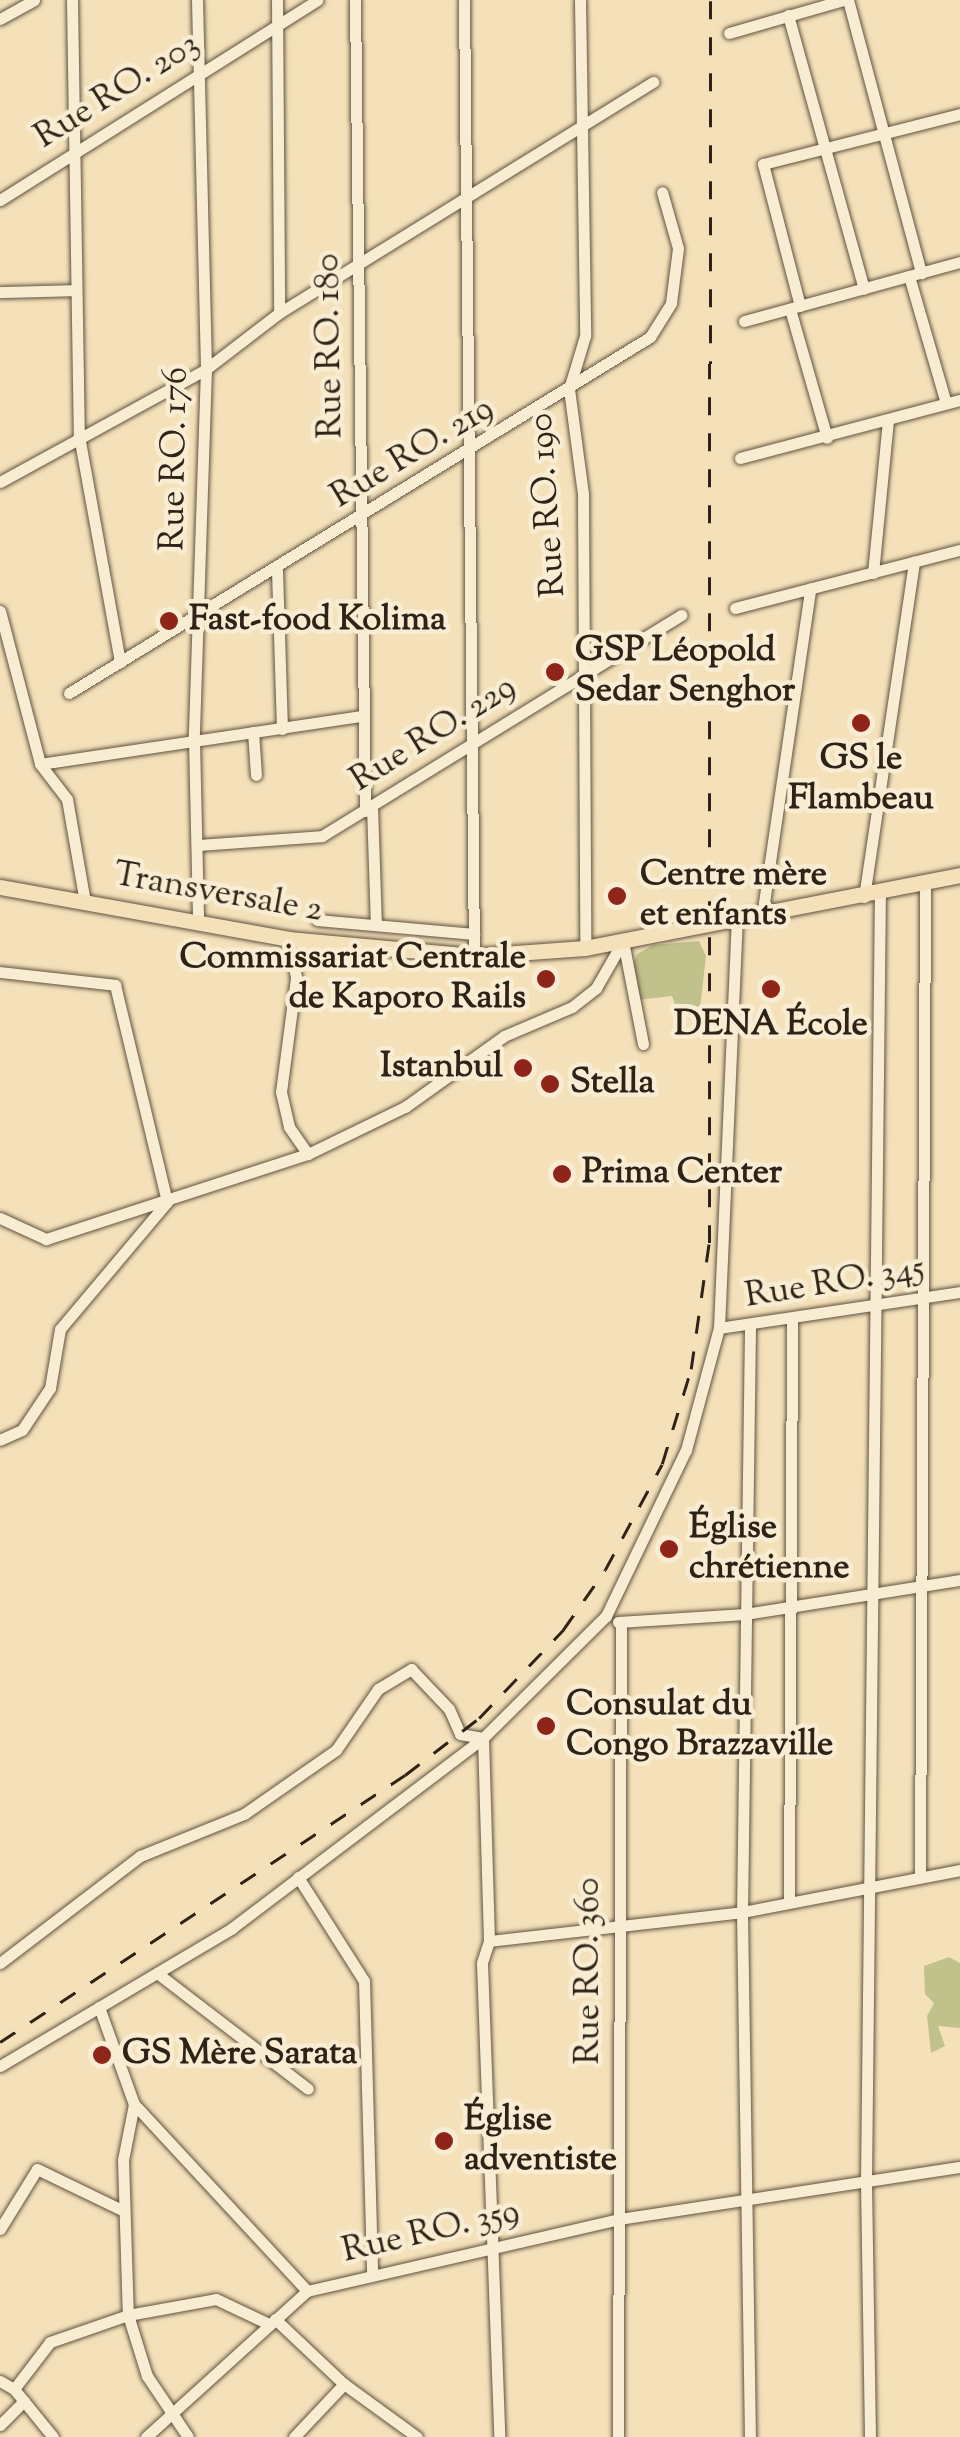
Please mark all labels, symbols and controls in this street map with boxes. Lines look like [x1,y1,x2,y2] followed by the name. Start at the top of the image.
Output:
[28,25,208,159] street label: Rue RO. 203
[308,253,354,439] street label: Rue RO. 180
[153,367,199,551] street label: Rue RO. 176
[324,389,502,519] street label: Rue RO. 219
[522,412,576,598] street label: Rue RO. 190
[189,600,446,642] place label: Fast-food Kolima
[158,610,180,632] marker: Fast-food Kolima
[575,631,795,713] place label: GSP Léopold Sedar Senghor
[544,661,566,683] marker: GSP Léopold Sedar Senghor
[344,668,524,802] street label: Rue RO. 229
[850,712,872,734] marker: GS le Flambeau
[788,739,934,821] place label: GS le Flambeau
[110,855,326,933] street label: Transversale 2
[640,855,827,937] place label: Centre mère et enfants
[604,883,630,909] marker: Centre mère et enfants
[180,938,526,1020] place label: Commissariat Centrale de Kaporo Rails
[535,968,557,990] marker: Commissariat Centrale de Kaporo Rails
[760,978,782,1000] marker: DENA École
[674,1005,868,1047] place label: DENA École
[380,1047,503,1089] place label: Istanbul
[512,1057,534,1079] marker: Istanbul
[570,1063,655,1105] place label: Stella
[539,1073,561,1095] marker: Stella
[582,1153,782,1195] place label: Prima Center
[551,1163,573,1185] marker: Prima Center
[742,1249,928,1319] street label: Rue RO. 345
[689,1508,849,1590] place label: Église chrétienne
[658,1538,680,1560] marker: Église chrétienne
[566,1685,833,1767] place label: Consulat du Congo Brazzaville
[535,1715,557,1737] marker: Consulat du Congo Brazzaville
[569,1877,611,2065] street label: Rue RO. 360
[122,2034,357,2076] place label: GS Mère Sarata
[91,2044,113,2066] marker: GS Mère Sarata
[464,2100,617,2182] place label: Église adventiste
[433,2130,455,2152] marker: Église adventiste
[338,2192,524,2274] street label: Rue RO. 359

